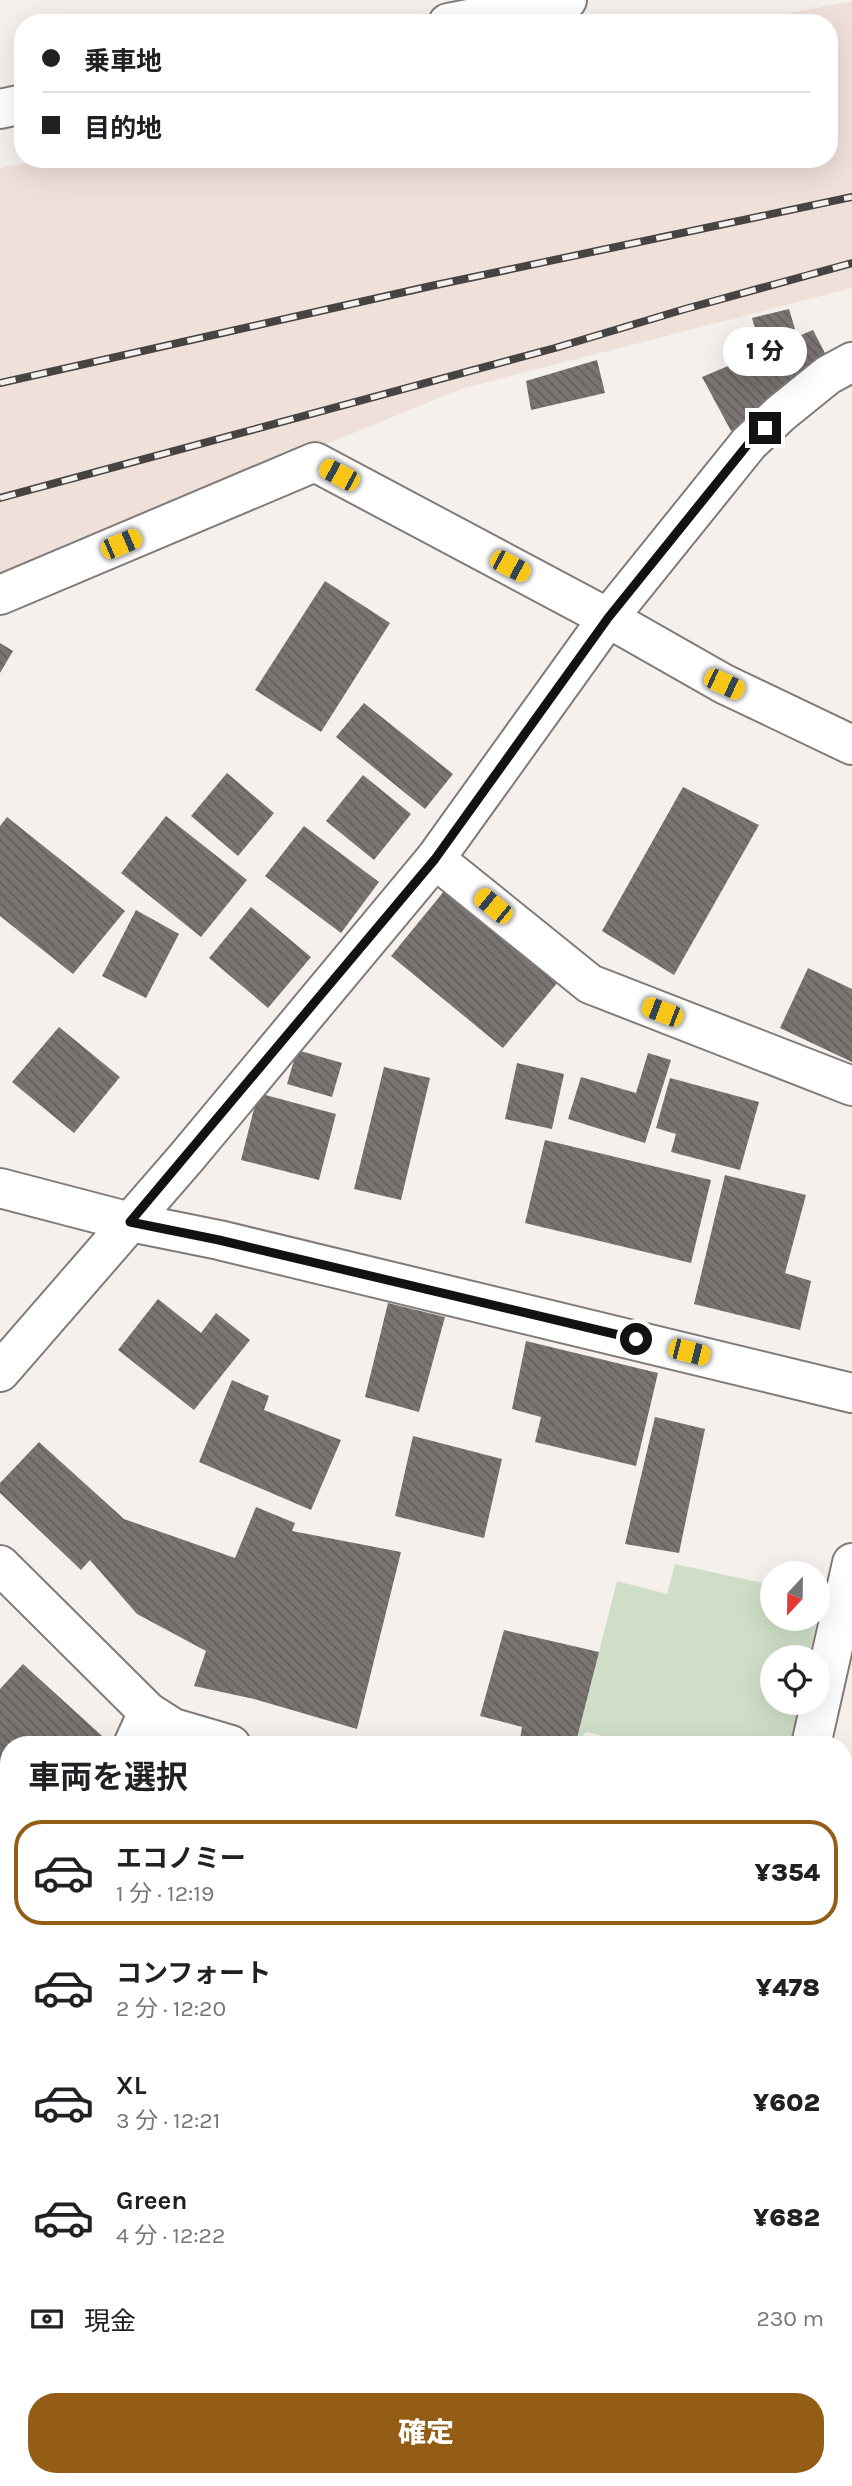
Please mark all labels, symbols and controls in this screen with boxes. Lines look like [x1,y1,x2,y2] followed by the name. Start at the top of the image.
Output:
[84,46,162,77] text: 乗車地
[84,113,162,144] text: 目的地
[723,326,807,376] callout: 1 分
[746,338,784,365] text: 1 分
[749,412,781,444] route end
[316,456,363,494] car
[98,526,145,562] car
[487,547,534,585] car
[701,666,748,702] car
[471,885,516,927] car
[639,995,686,1029] car
[620,1323,652,1355] route start
[667,1337,712,1367] car
[760,1561,830,1631] north arrow
[760,1561,830,1715] map controls
[760,1645,830,1715] button: locate
[28,1759,188,1796] text: 車両を選択
[32,1841,95,1904] icon: car
[116,1843,246,1874] text: エコノミー
[755,1857,820,1888] text: ¥354
[116,1880,214,1907] text: 1 分 · 12:19
[32,1956,95,2019] icon: car
[116,1958,271,1989] text: コンフォート
[756,1972,820,2003] text: ¥478
[116,1995,226,2022] text: 2 分 · 12:20
[116,2070,147,2101] text: XL
[32,2071,95,2134] icon: car
[753,2087,820,2118] text: ¥602
[116,2107,220,2134] text: 3 分 · 12:21
[116,2185,188,2216] text: Green
[32,2186,95,2249] icon: car
[753,2202,820,2233] text: ¥682
[116,2222,225,2249] text: 4 分 · 12:22
[28,2300,66,2338] icon: cash
[756,2305,824,2332] text: 230 m
[84,2306,136,2337] text: 現金
[28,2393,824,2473] button: 確定

